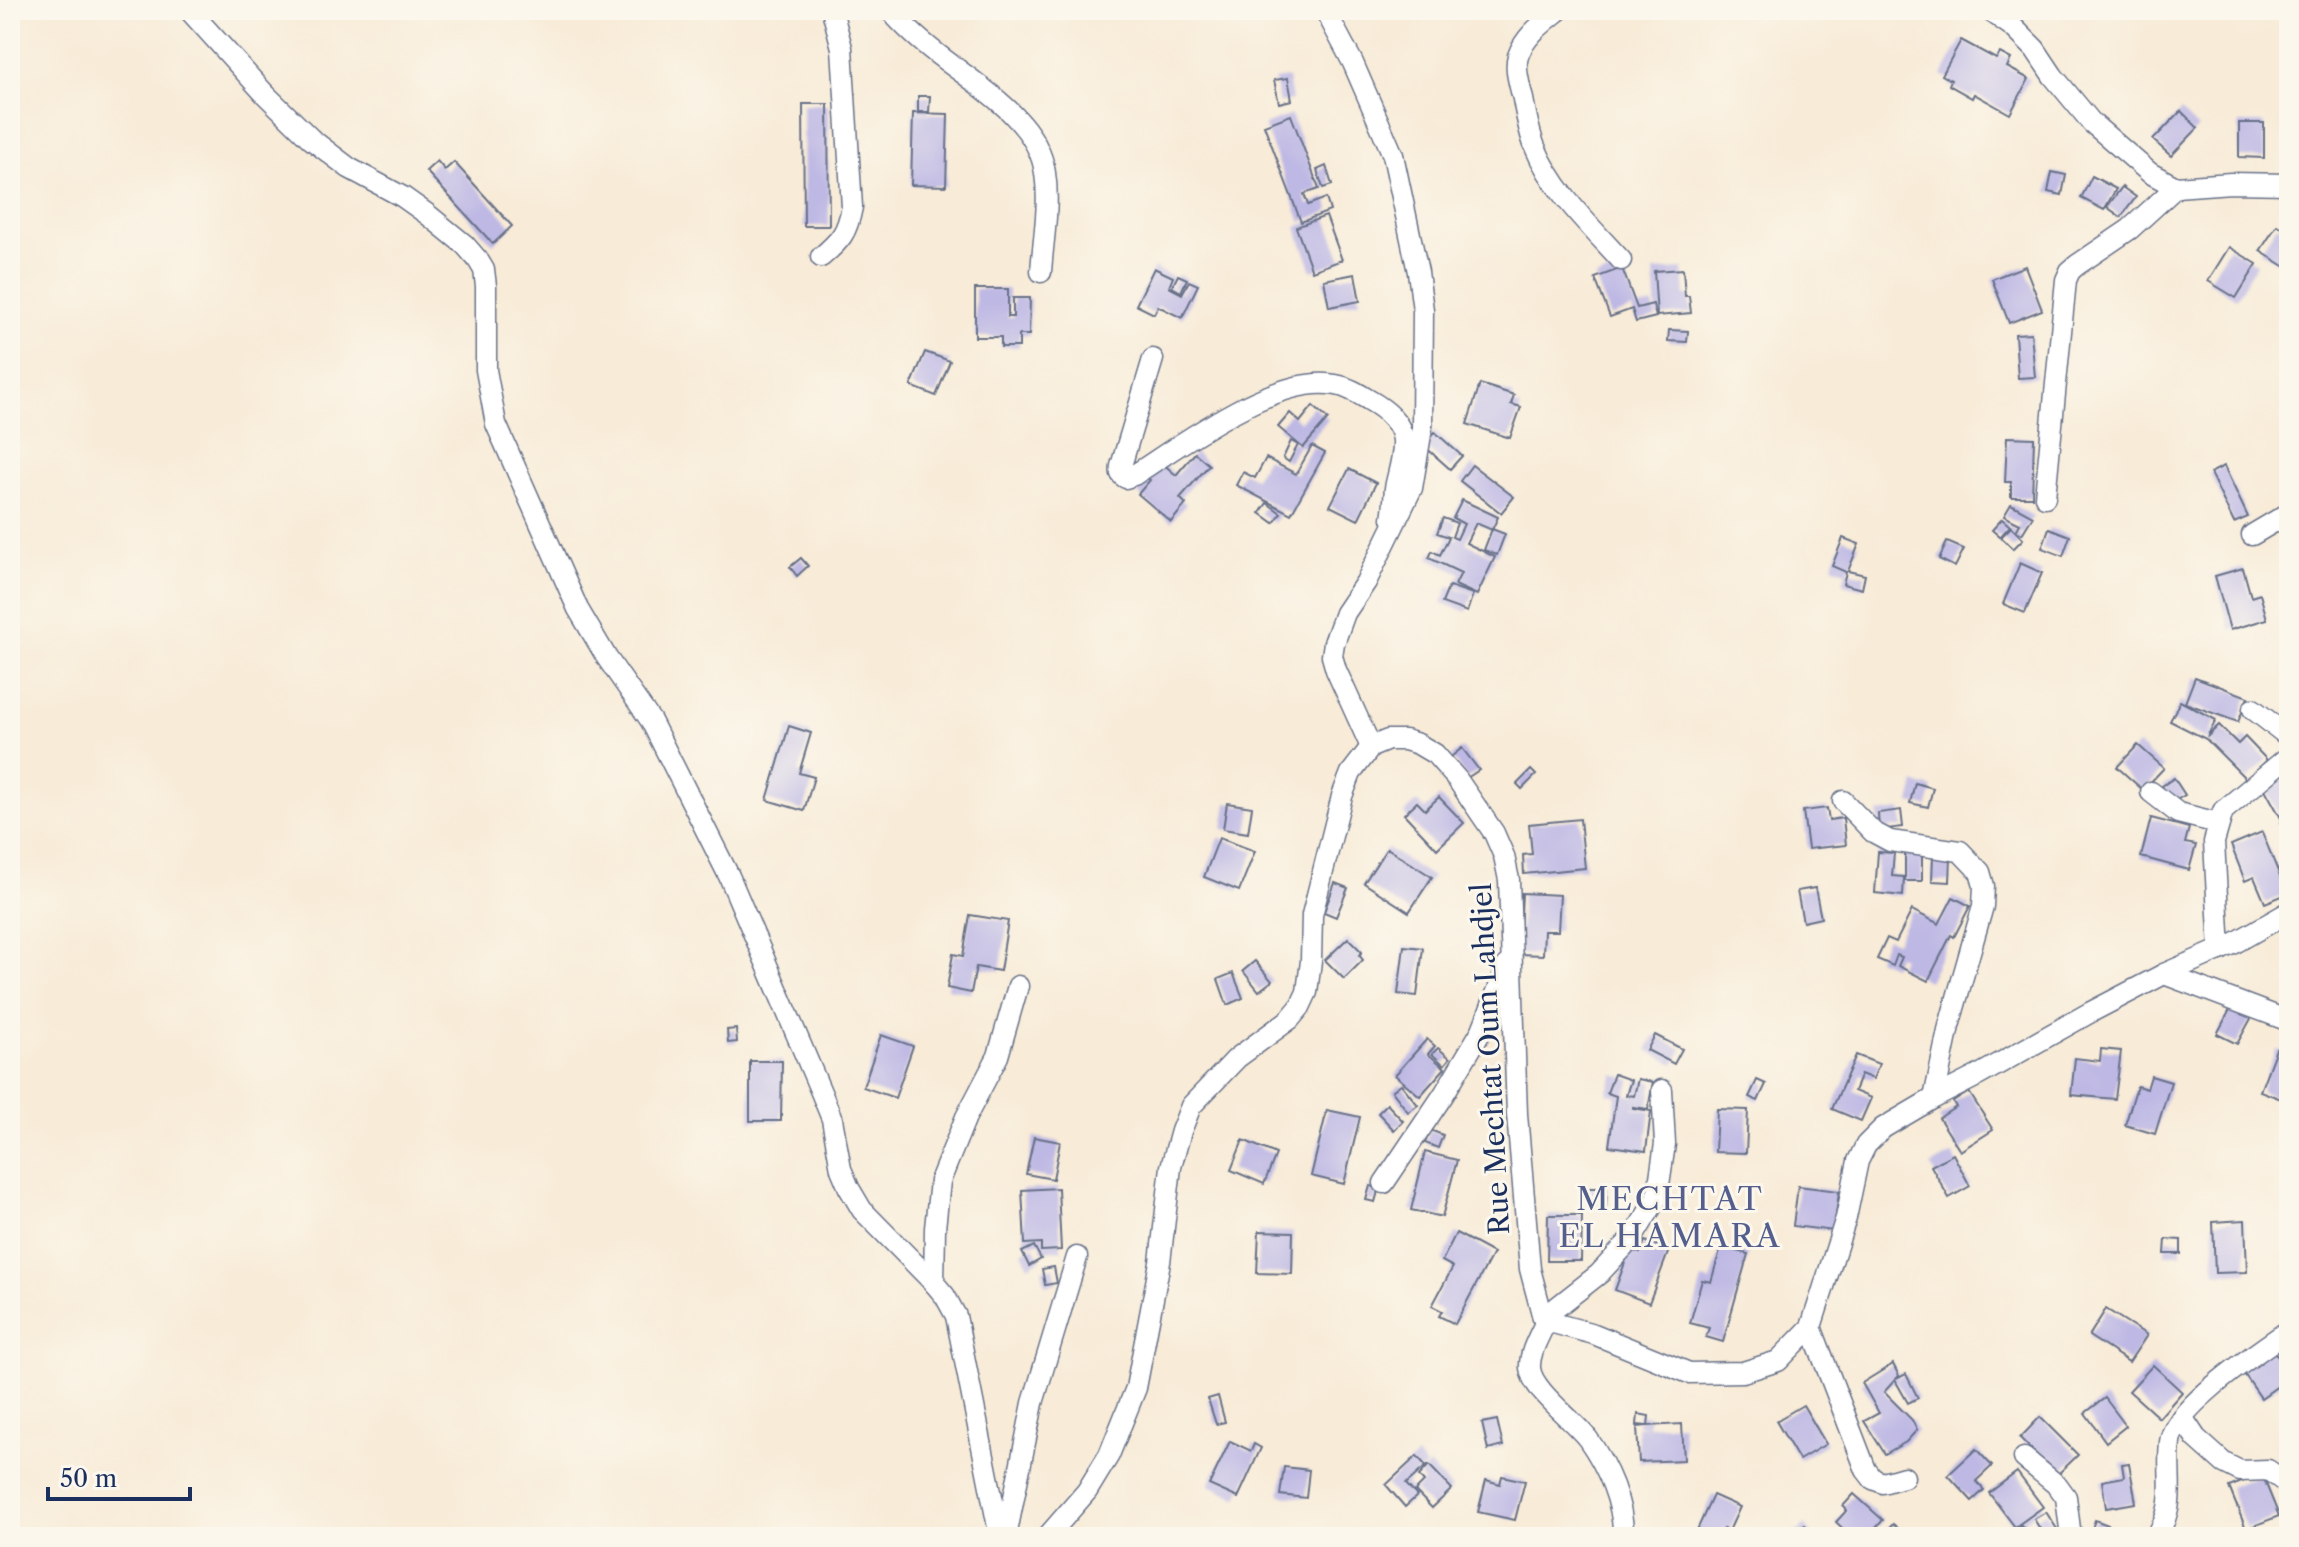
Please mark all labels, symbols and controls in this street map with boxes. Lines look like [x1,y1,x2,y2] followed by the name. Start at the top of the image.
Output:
[1464,882,1516,1236] street label: Rue Mechtat Oum Lahdjel
[1559,1179,1781,1255] district label: MECHTAT EL HAMARA
[48,1451,190,1501] scale bar
[60,1464,117,1493] text: 50 m

